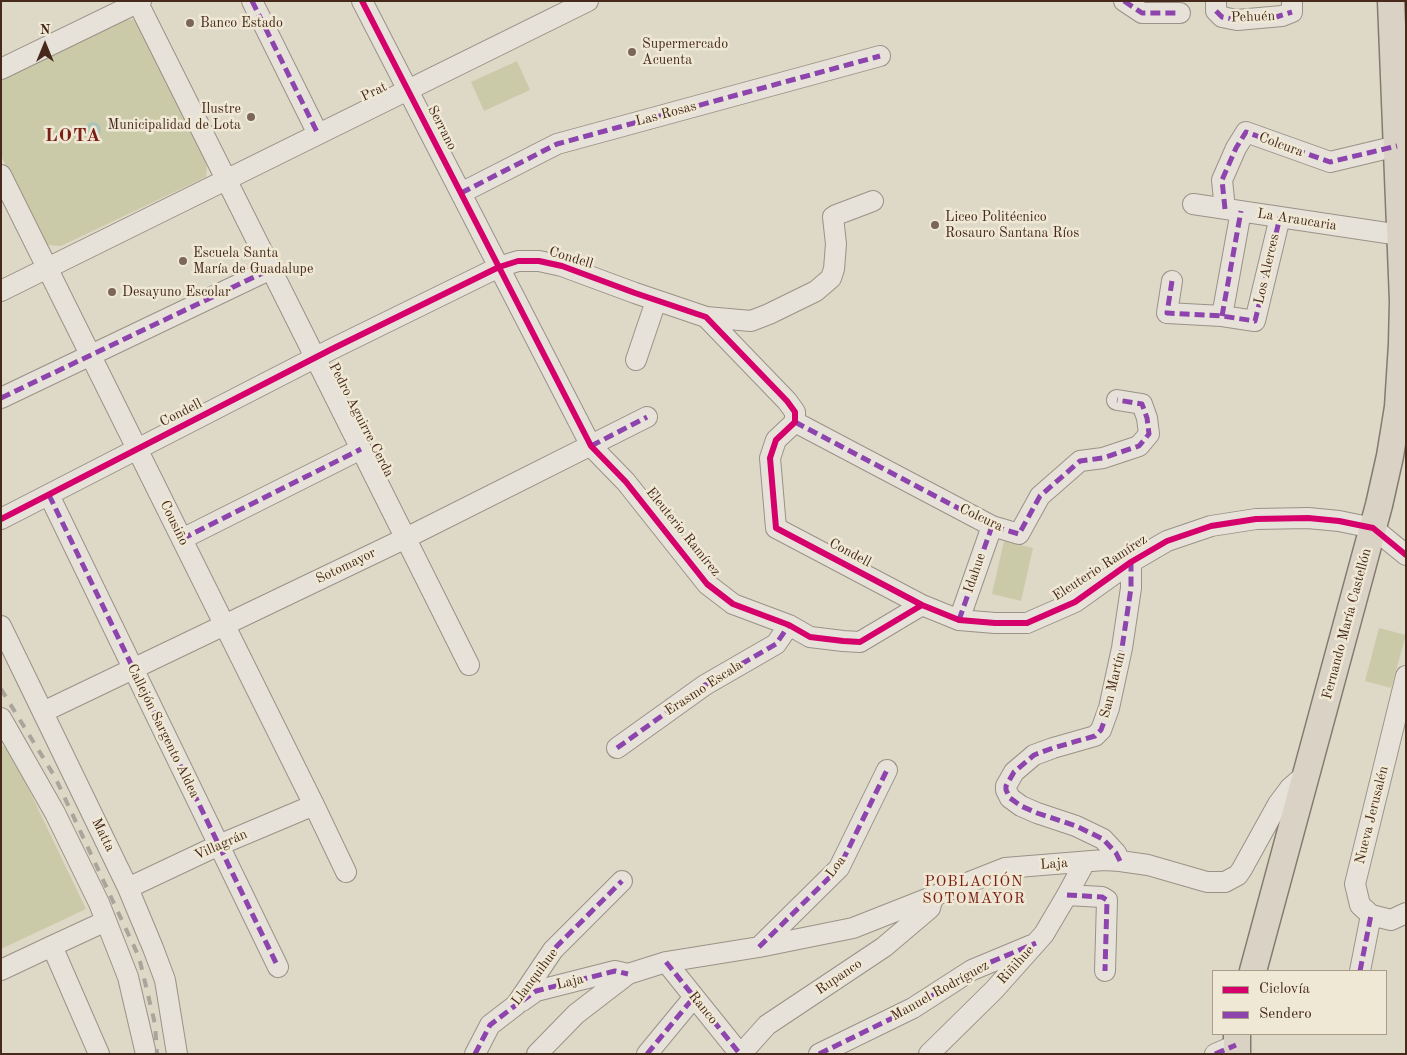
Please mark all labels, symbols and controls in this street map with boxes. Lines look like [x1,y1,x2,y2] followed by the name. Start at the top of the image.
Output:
[1231,8,1275,26] street label: Pehuén
[200,15,283,31] place label: Banco Estado
[184,17,196,29] marker: Banco Estado
[20,20,70,70] north arrow
[40,23,50,37] text: N
[642,36,728,68] place label: Supermercado Acuenta
[626,46,638,58] marker: Supermercado Acuenta
[358,79,390,105] street label: Prat
[634,98,698,130] street label: Las Rosas
[108,101,241,134] place label: Ilustre Municipalidad de Lota
[424,103,460,153] street label: Serrano
[245,111,257,123] marker: Ilustre Municipalidad de Lota
[44,125,102,147] district label: LOTA
[1256,129,1306,161] street label: Colcura
[1256,205,1338,235] street label: La Araucaria
[945,209,1079,242] place label: Liceo Politécnico Rosauro Santana Ríos
[929,219,941,231] marker: Liceo Politécnico Rosauro Santana Ríos
[1251,232,1283,306] street label: Los Alerces
[547,243,595,273] street label: Condell
[193,245,313,278] place label: Escuela Santa María de Guadalupe
[177,255,189,267] marker: Escuela Santa María de Guadalupe
[122,284,231,300] place label: Desayuno Escolar
[106,286,118,298] marker: Desayuno Escolar
[325,360,397,480] street label: Pedro Aguirre Cerda
[157,395,205,431] street label: Condell
[642,484,724,580] street label: Eleuterio Ramírez
[156,498,192,548] street label: Cousiño
[956,501,1006,535] street label: Colcura
[1050,531,1150,605] street label: Eleuterio Ramírez
[826,535,874,571] street label: Condell
[313,544,379,588] street label: Sotomayor
[1319,547,1375,701] street label: Fernando María Castellón
[960,551,990,595] street label: Idahue
[1097,650,1129,720] street label: San Martín
[662,656,746,720] street label: Erasmo Escala
[123,661,203,801] street label: Callejón Sargento Aldea
[1352,764,1392,866] street label: Nueva Jerusalén
[88,815,118,855] street label: Matta
[192,826,250,864] street label: Villagrán
[822,853,850,881] street label: Loa
[1040,855,1068,873] street label: Laja
[921,873,1027,908] district label: POBLACIÓN SOTOMAYOR
[994,942,1038,988] street label: Riñihue
[508,945,562,1009] street label: Llanquihue
[813,955,865,999] street label: Rupanco
[888,957,992,1025] street label: Manuel Rodríguez
[555,970,585,994] street label: Laja
[1212,970,1387,1035] legend
[1259,982,1310,997] text: Ciclovía
[685,988,721,1028] street label: Ranco
[1259,1007,1312,1022] text: Sendero

